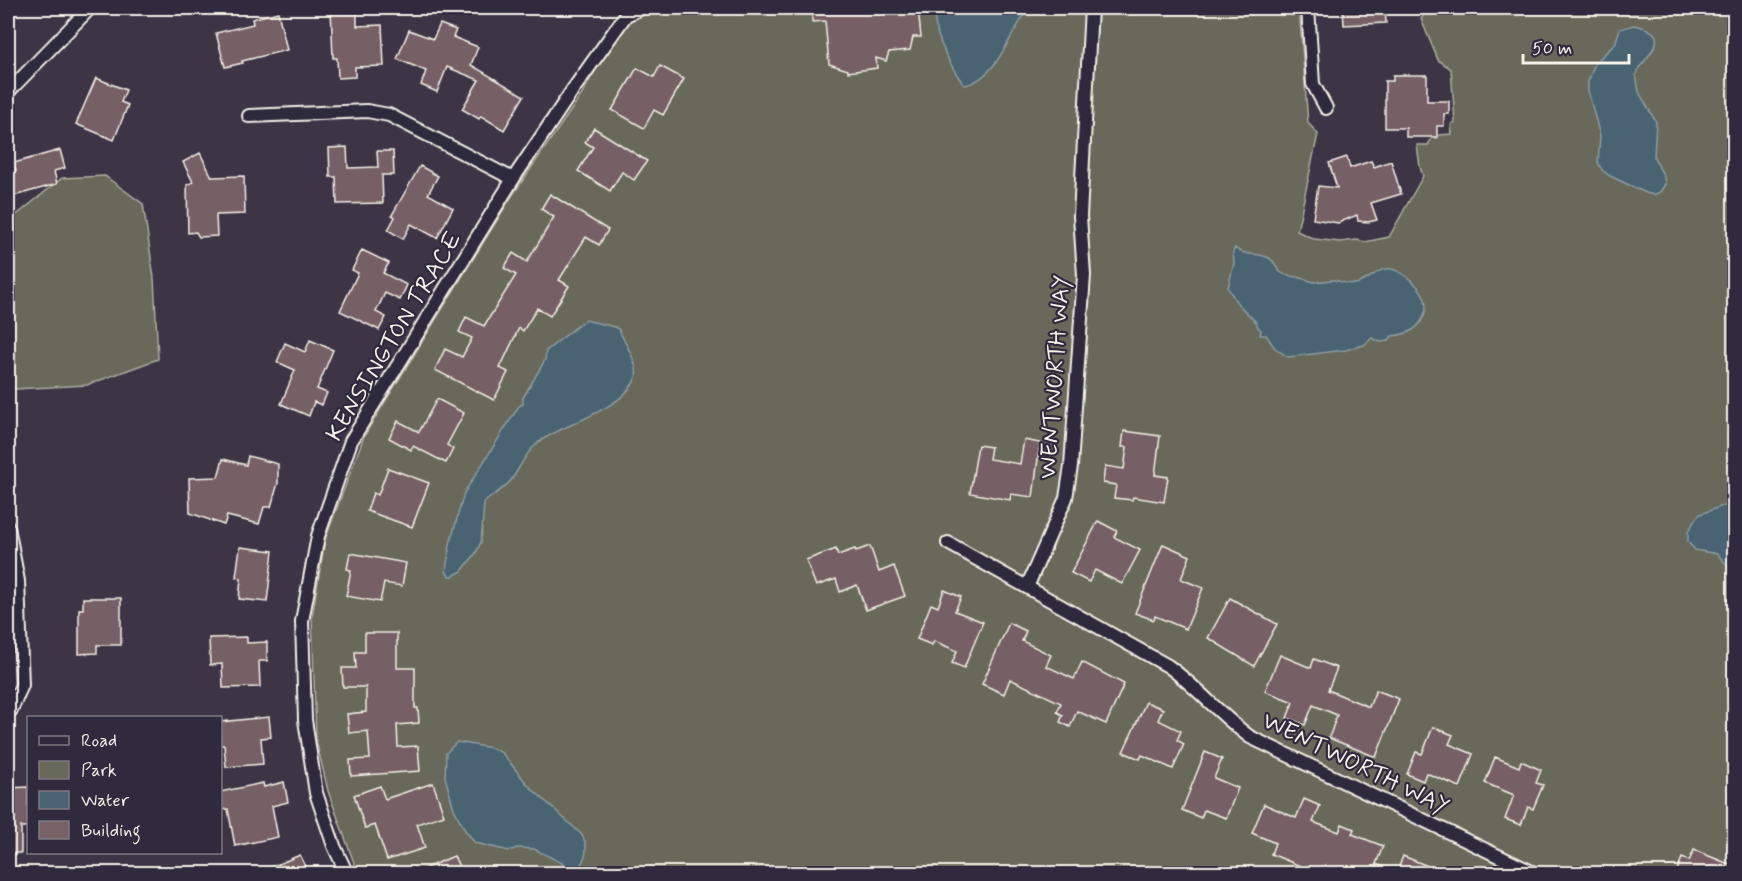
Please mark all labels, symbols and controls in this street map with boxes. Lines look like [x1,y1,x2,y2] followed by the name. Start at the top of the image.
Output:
[1523,27,1630,65] scale bar
[1532,37,1572,61] text: 50 m
[319,226,469,447] street label: KENSINGTON TRACE
[1033,274,1078,480] street label: WENTWORTH WAY
[1257,706,1454,823] street label: WENTWORTH WAY
[27,716,222,854] legend
[81,729,117,753] text: Road
[81,759,117,783] text: Park
[81,789,130,813] text: Water
[81,819,141,845] text: Building

